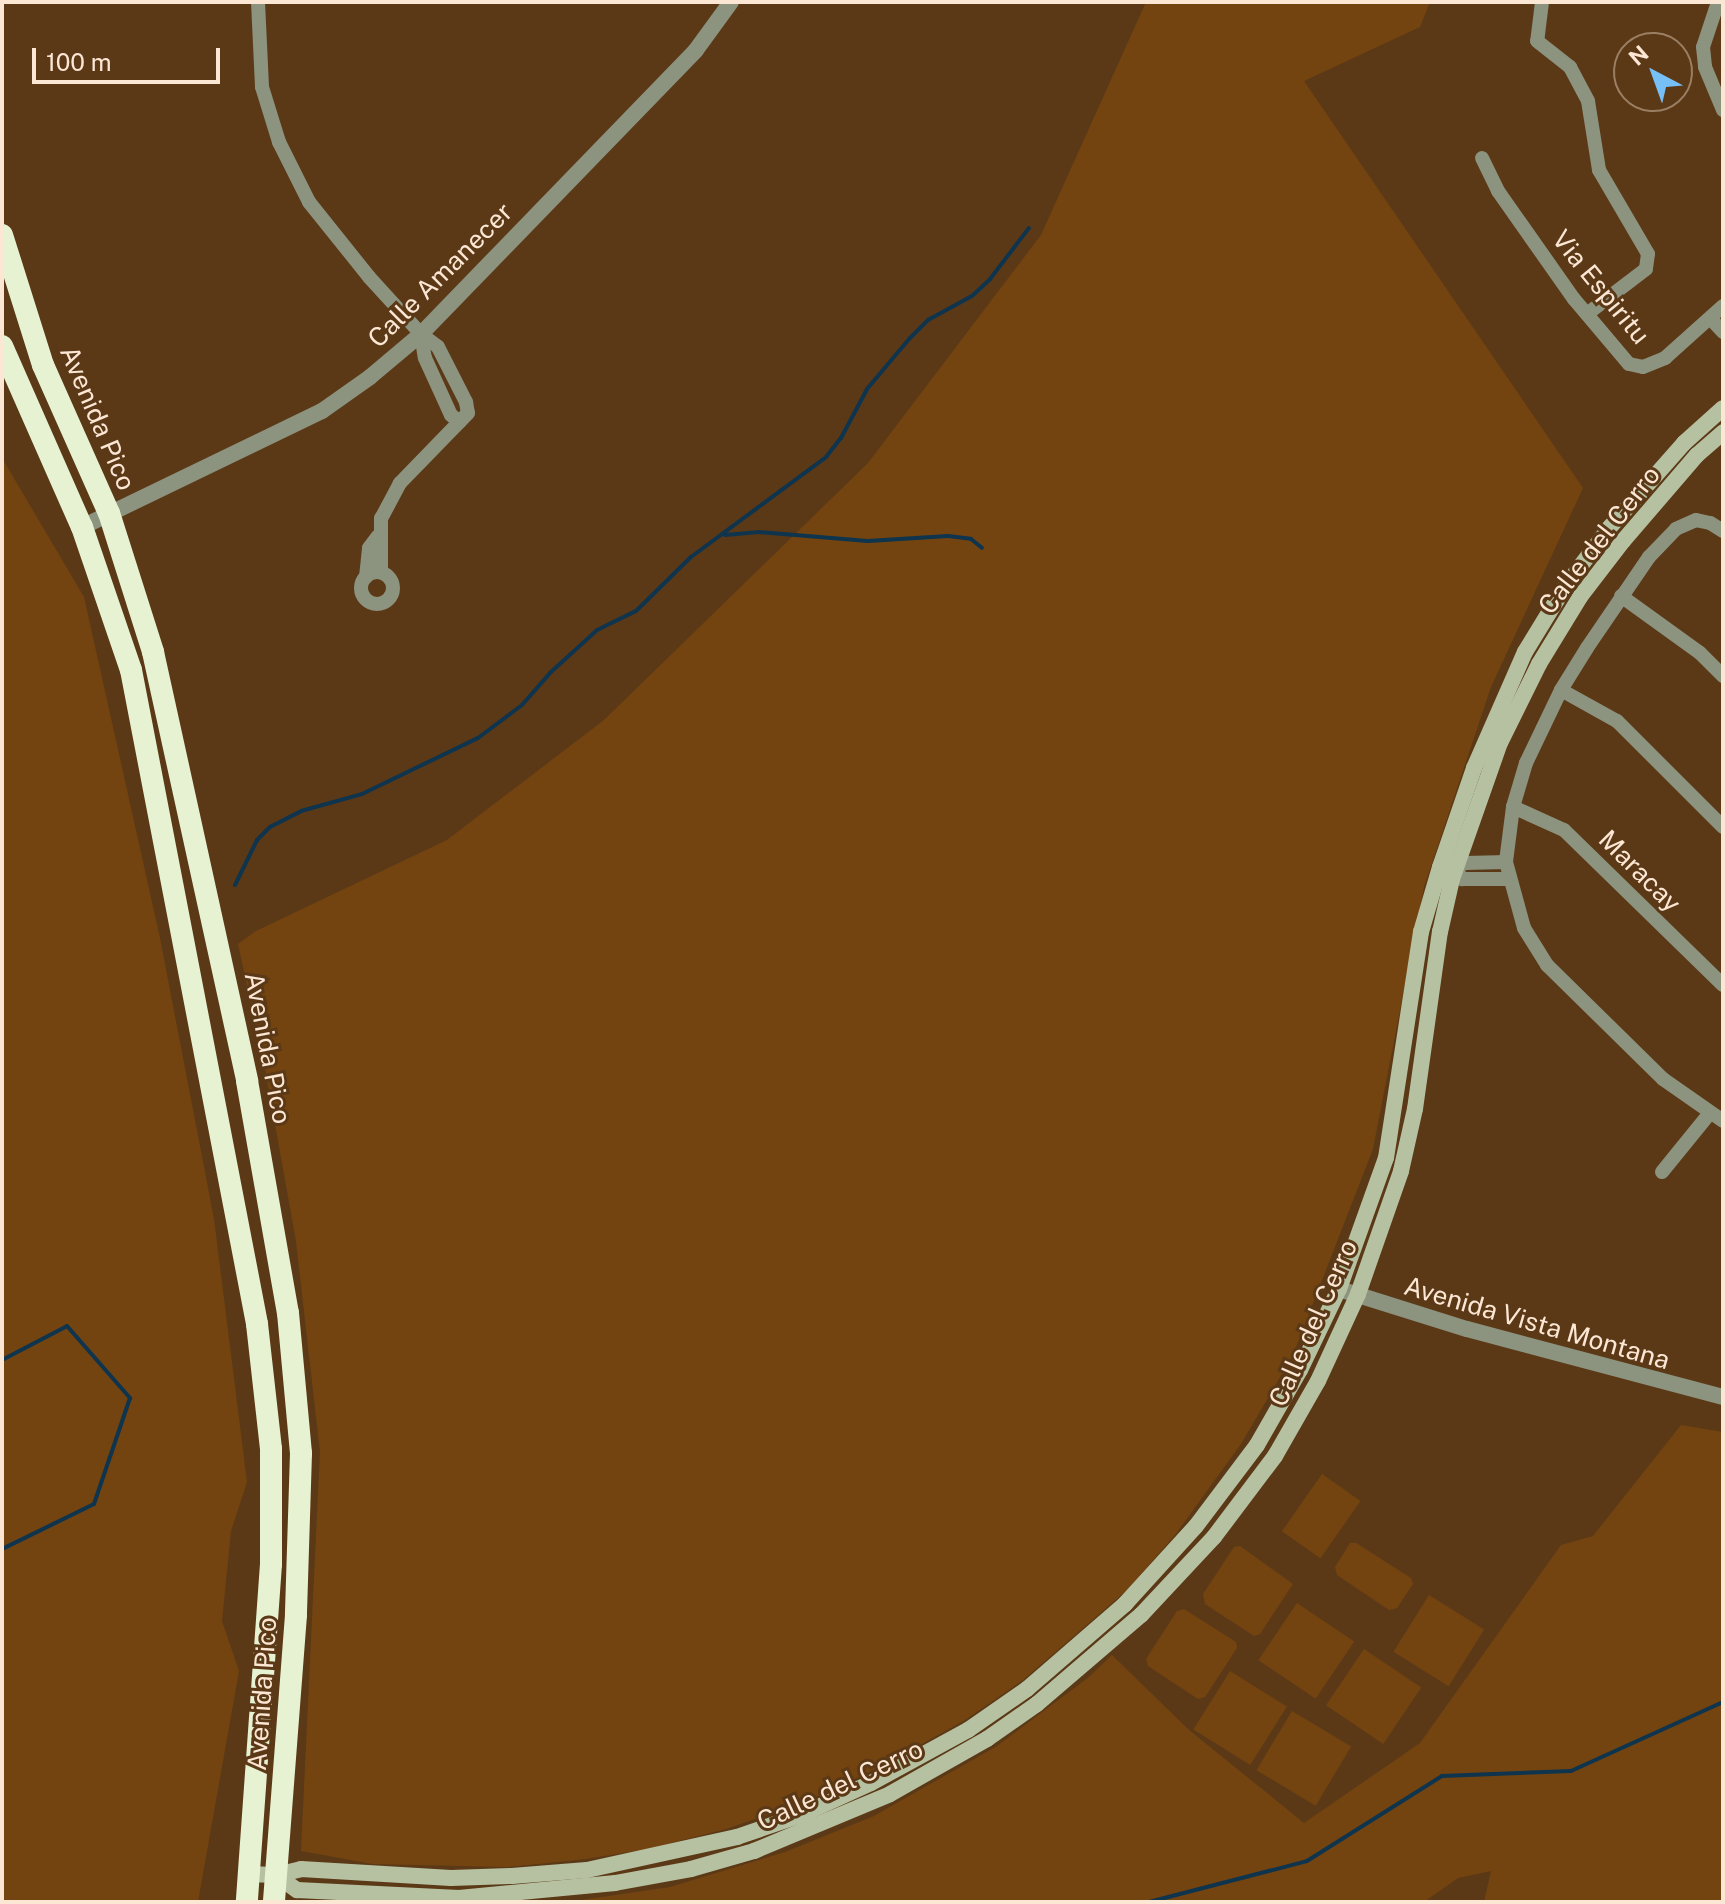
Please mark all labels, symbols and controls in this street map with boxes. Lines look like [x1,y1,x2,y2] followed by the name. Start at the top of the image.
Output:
[36,32,224,82] scale bar
[1613,32,1693,112] north arrow
[1624,40,1654,71] text: N
[46,48,112,76] text: 100 m
[361,196,519,354] street label: Calle Amanecer
[1546,224,1656,350] street label: Via Espiritu
[54,341,142,495] street label: Avenida Pico
[1531,460,1667,620] street label: Calle del Cerro
[1592,823,1688,919] street label: Maracay
[238,970,298,1126] street label: Avenida Pico
[1262,1235,1364,1411] street label: Calle del Cerro
[1400,1270,1674,1376] street label: Avenida Vista Montana
[241,1616,283,1772] street label: Avenida Pico
[752,1733,928,1837] street label: Calle del Cerro

